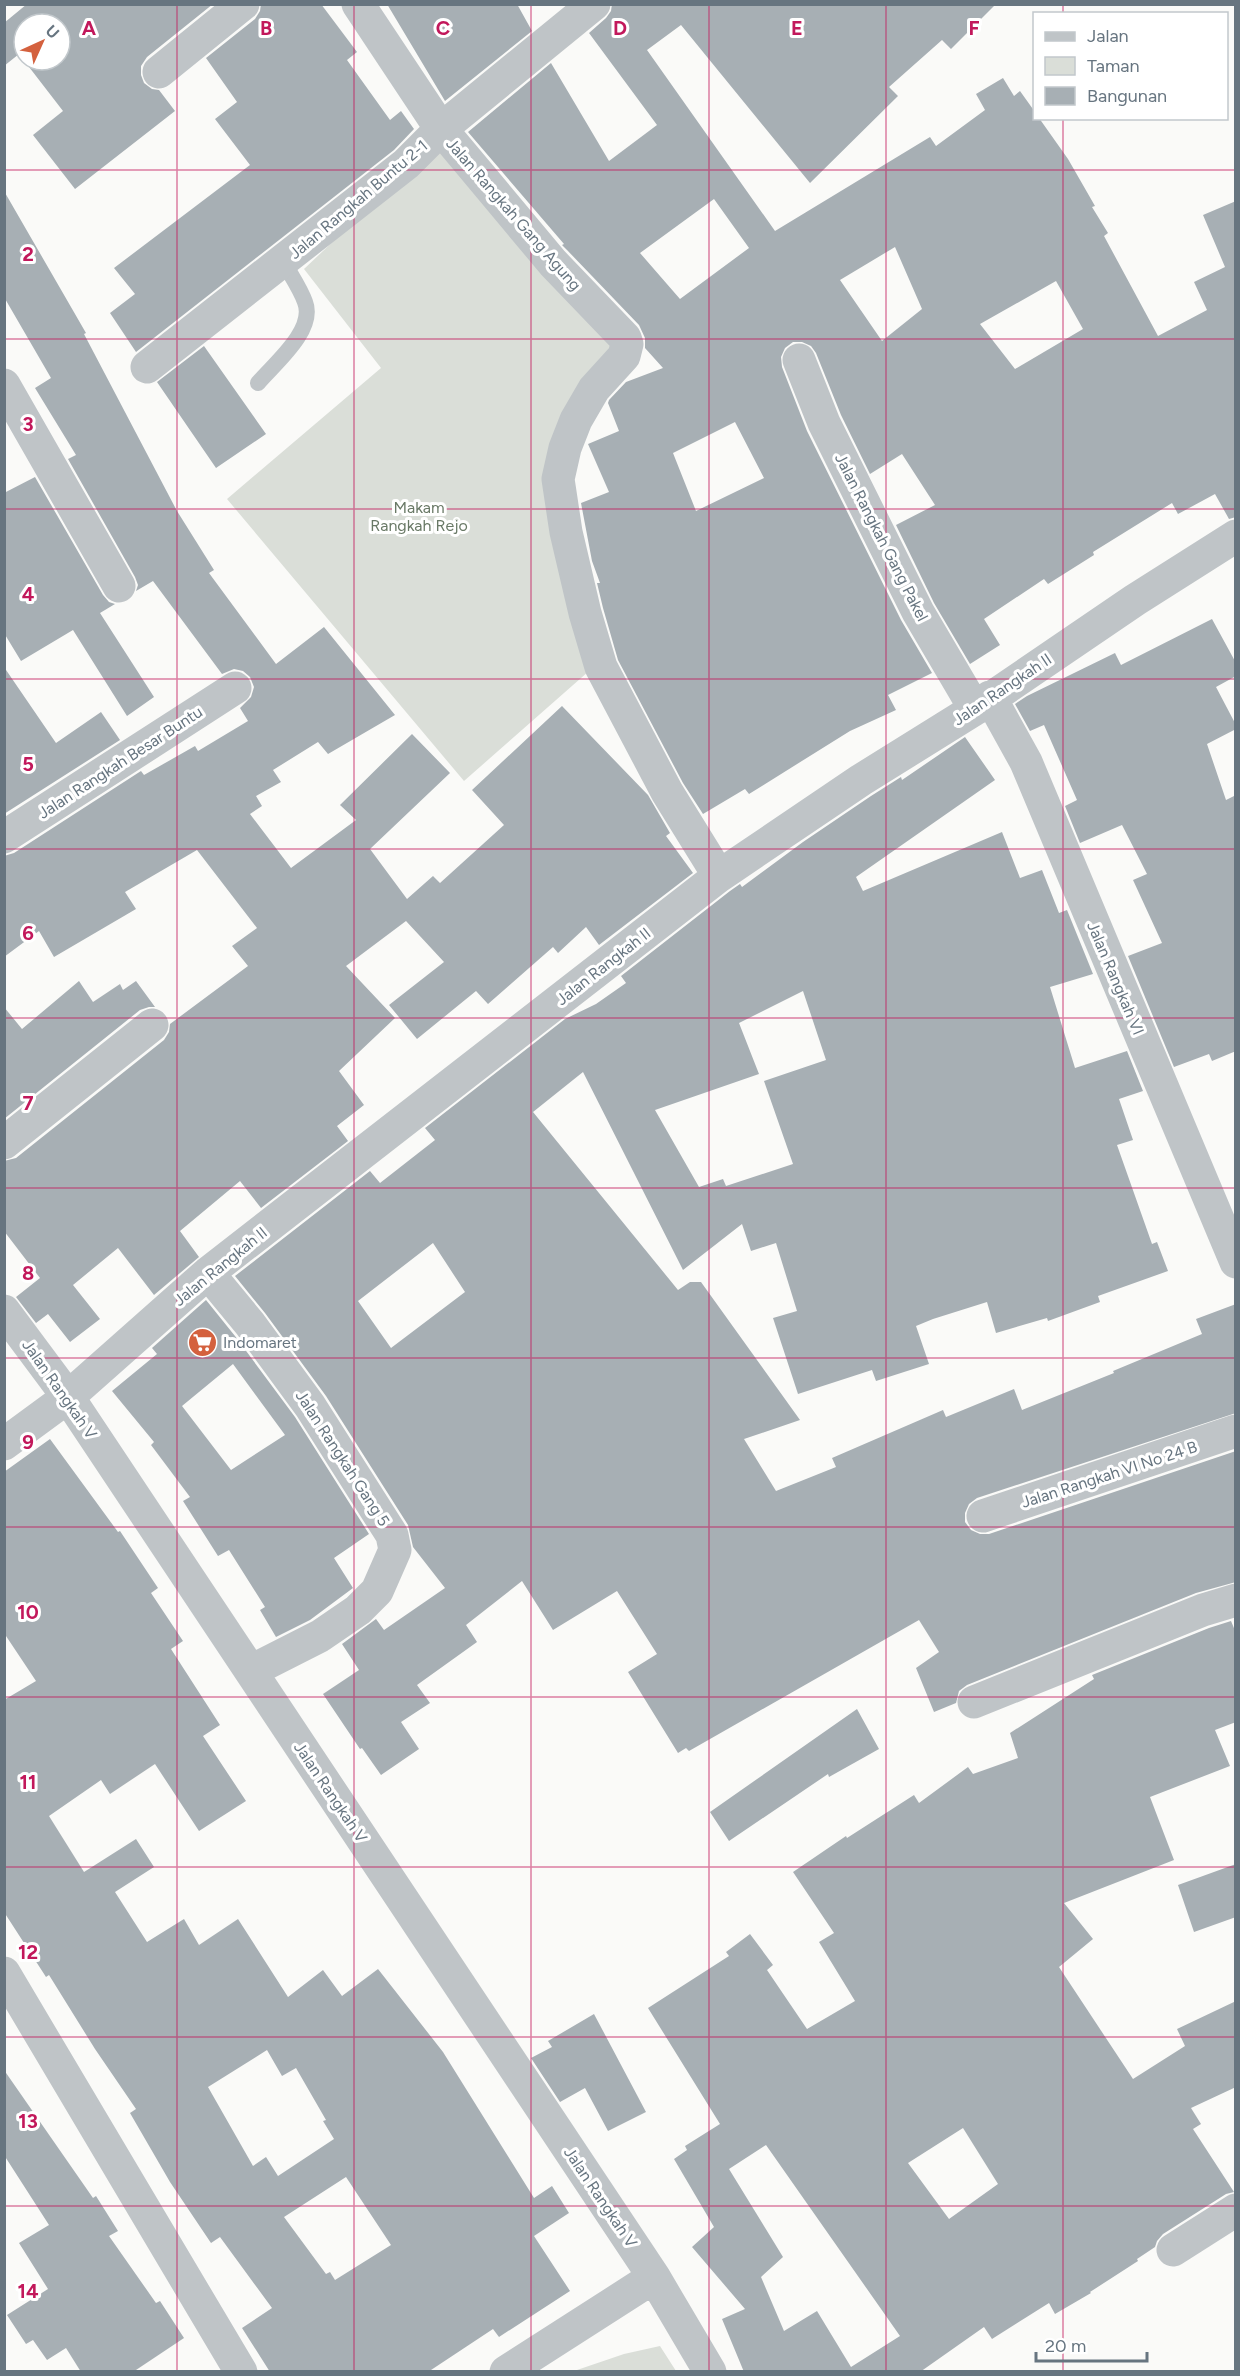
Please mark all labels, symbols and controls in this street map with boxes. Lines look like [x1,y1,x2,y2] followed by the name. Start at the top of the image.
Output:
[12,12,72,72] north arrow
[1033,12,1228,120] legend
[82,16,97,40] text: A
[260,16,272,40] text: B
[436,16,450,40] text: C
[613,16,627,40] text: D
[791,16,803,40] text: E
[968,16,980,40] text: F
[42,21,63,42] text: U
[1087,25,1129,47] text: Jalan
[1087,55,1140,77] text: Taman
[1087,85,1167,107] text: Bangunan
[442,134,585,295] street label: Jalan Rangkah Gang Agung
[285,136,431,263] street label: Jalan Rangkah Buntu 2-1
[22,242,34,266] text: 2
[22,412,34,436] text: 3
[831,450,932,624] street label: Jalan Rangkah Gang Pakel
[370,498,468,535] park label: Makam Rangkah Rejo
[22,582,35,606] text: 4
[949,649,1055,729] street label: Jalan Rangkah II
[35,702,206,823] street label: Jalan Rangkah Besar Buntu
[22,752,34,776] text: 5
[1083,919,1148,1038] street label: Jalan Rangkah VI
[22,921,34,945] text: 6
[552,924,654,1009] street label: Jalan Rangkah II
[22,1091,34,1115] text: 7
[170,1223,271,1310] street label: Jalan Rangkah II
[22,1261,34,1285] text: 8
[186,1326,218,1358] supermarket icon: Indomaret
[223,1333,297,1352] place label: Indomaret
[18,1336,101,1443] street label: Jalan Rangkah V
[292,1387,394,1530] street label: Jalan Rangkah Gang 5
[22,1430,34,1454] text: 9
[1019,1437,1200,1512] street label: Jalan Rangkah VI No 24 B
[17,1600,39,1624] text: 10
[290,1738,371,1846] street label: Jalan Rangkah V
[20,1770,36,1794] text: 11
[18,1940,38,1964] text: 12
[18,2109,38,2133] text: 13
[560,2143,641,2251] street label: Jalan Rangkah V
[17,2279,39,2303] text: 14
[1036,2325,1147,2363] scale bar
[1045,2335,1086,2357] text: 20 m

